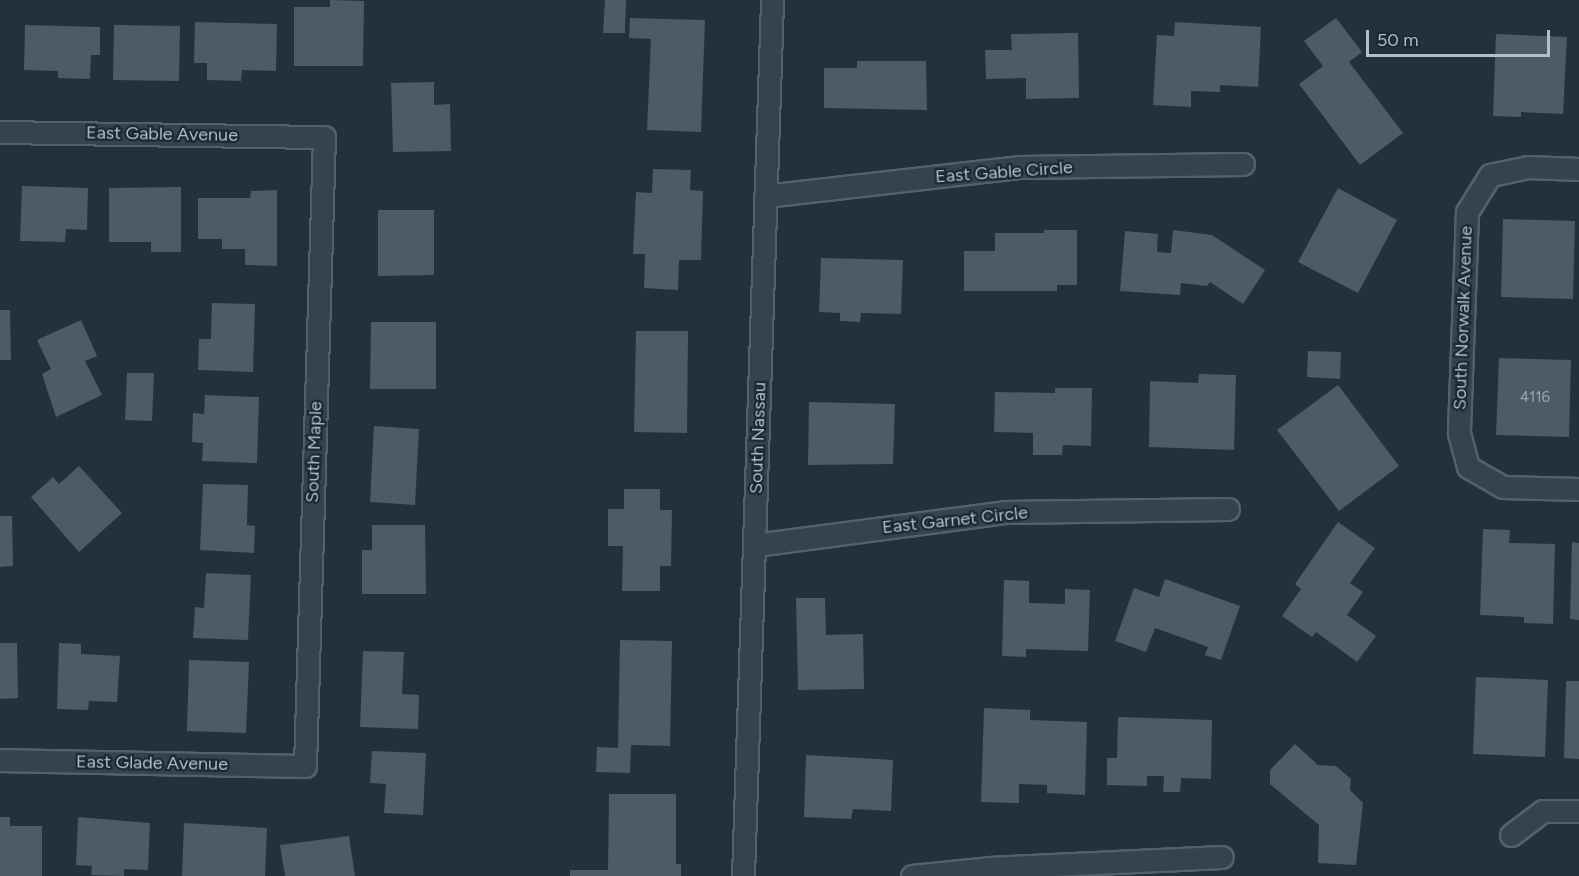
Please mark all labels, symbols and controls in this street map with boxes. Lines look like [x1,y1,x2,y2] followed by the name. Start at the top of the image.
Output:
[1369,18,1554,56] scale bar
[1377,29,1419,51] text: 50 m
[86,122,238,146] street label: East Gable Avenue
[934,156,1074,188] street label: East Gable Circle
[1449,225,1477,411] street label: South Norwalk Avenue
[745,382,771,494] street label: South Nassau
[1520,389,1550,407] house number: 4116
[301,401,327,503] street label: South Maple
[881,502,1029,538] street label: East Garnet Circle
[76,751,228,775] street label: East Glade Avenue

